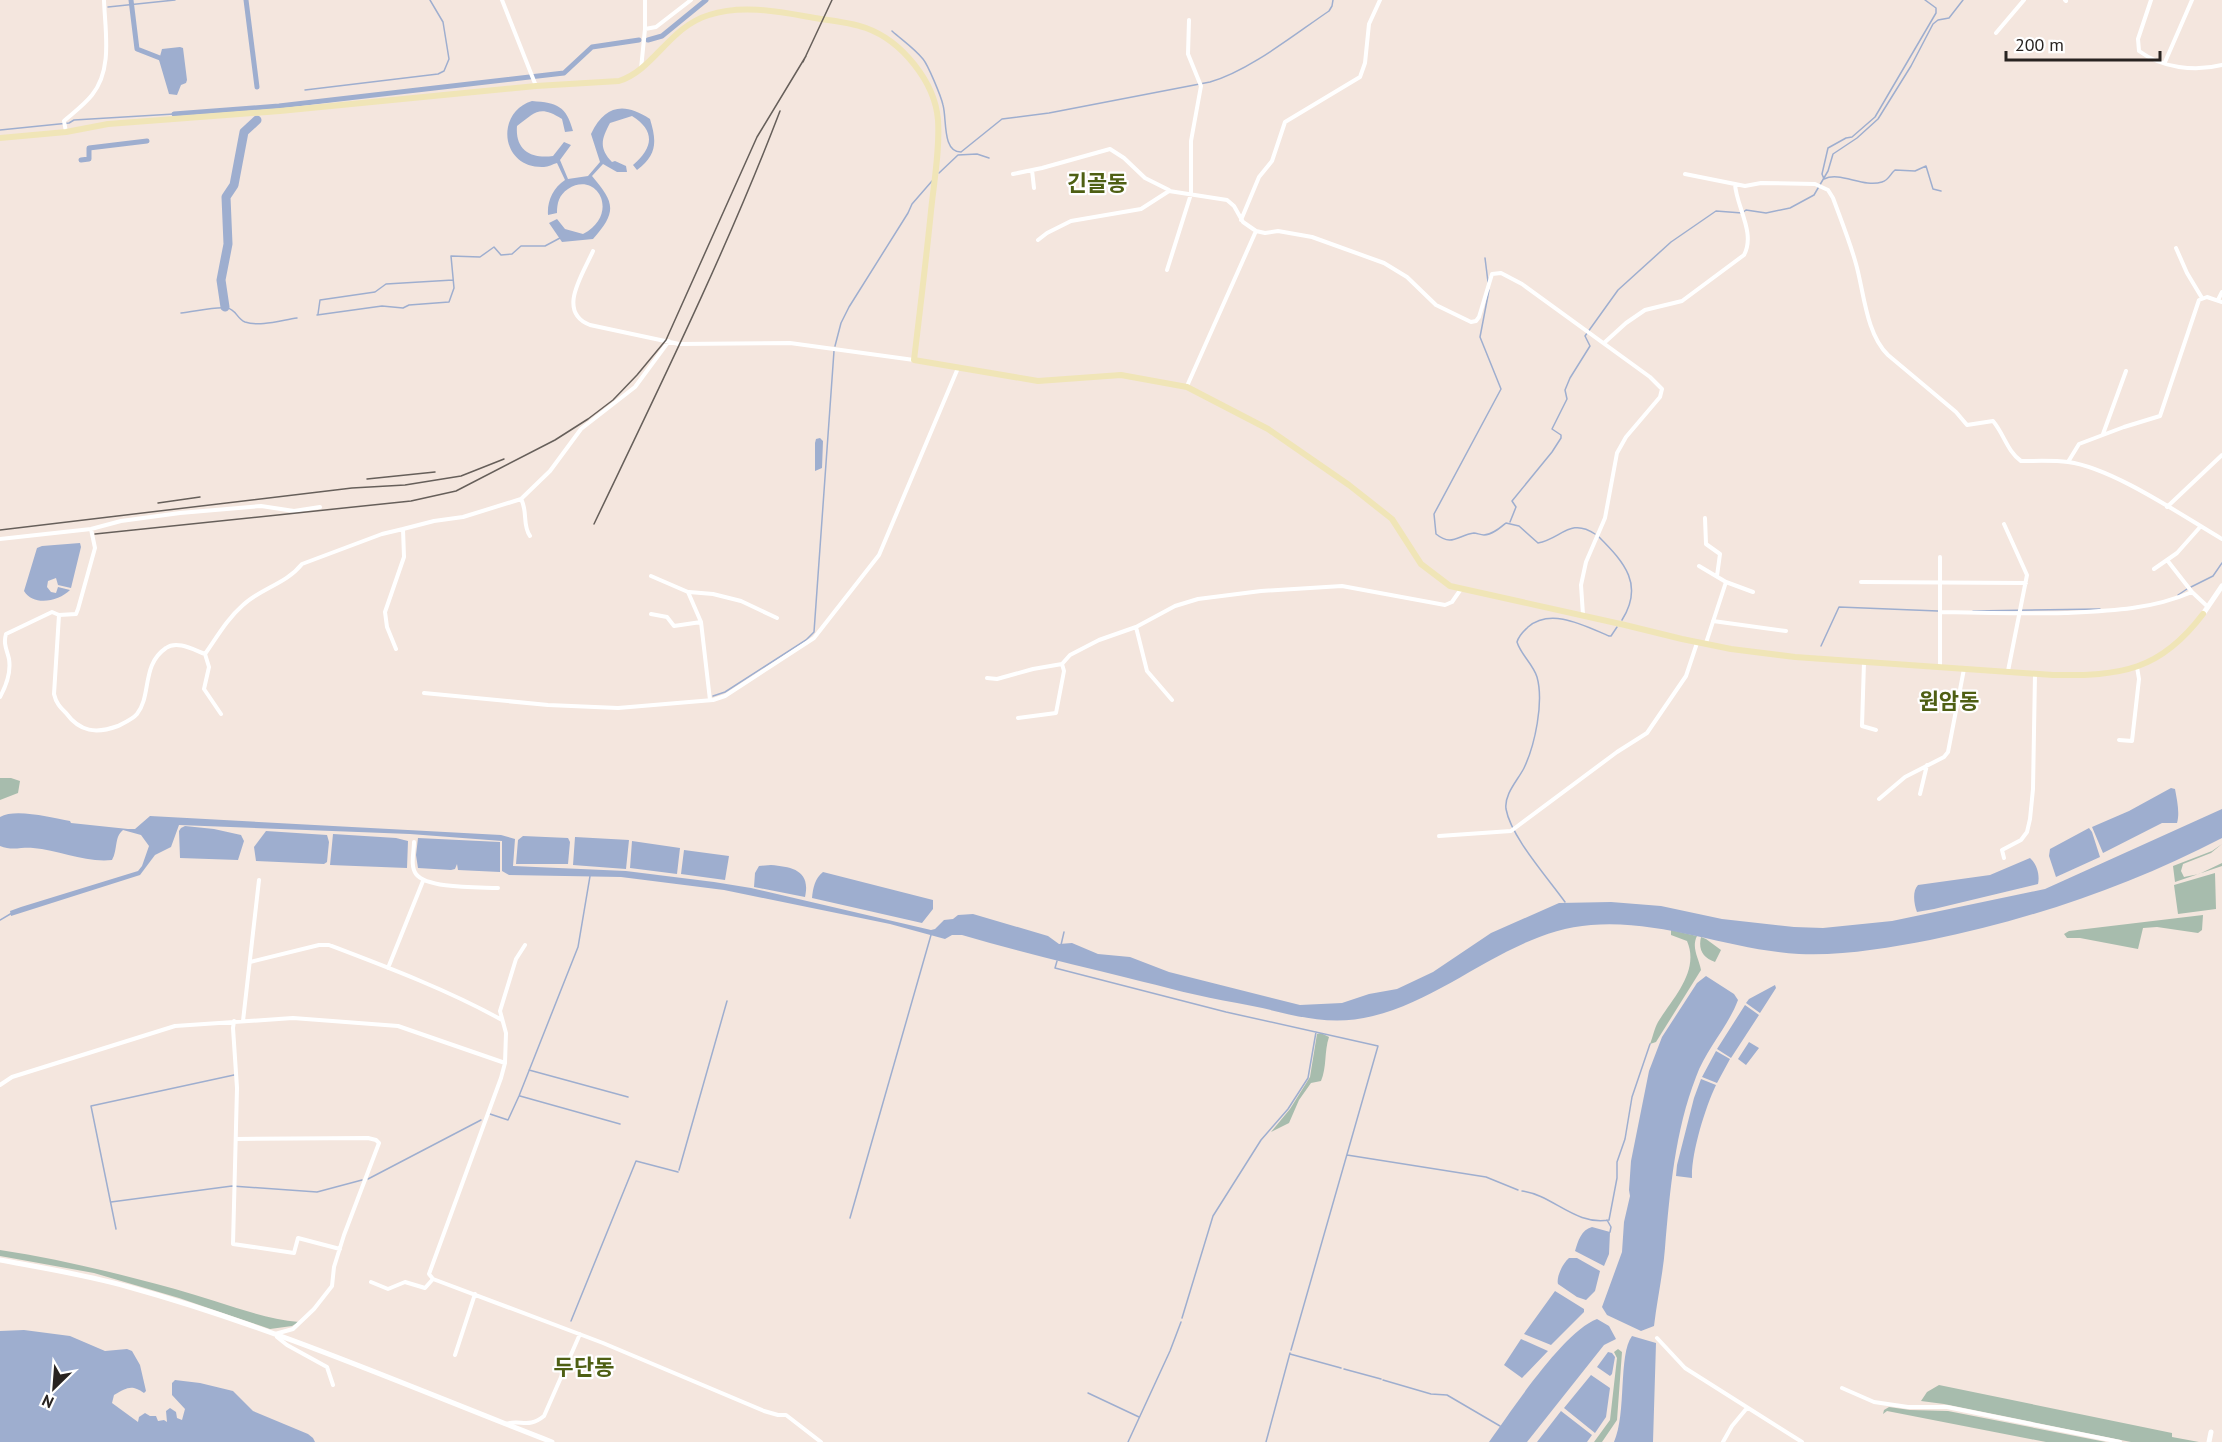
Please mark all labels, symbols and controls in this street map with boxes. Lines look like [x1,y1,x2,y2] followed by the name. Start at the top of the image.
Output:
[2006,24,2160,62] scale bar
[2015,33,2064,56] text: 200 m
[1067,169,1127,197] district label: 긴골동
[1919,687,1979,715] district label: 원암동
[554,1353,614,1381] district label: 두단동
[24,1358,84,1418] north arrow
[39,1390,57,1413] text: N

